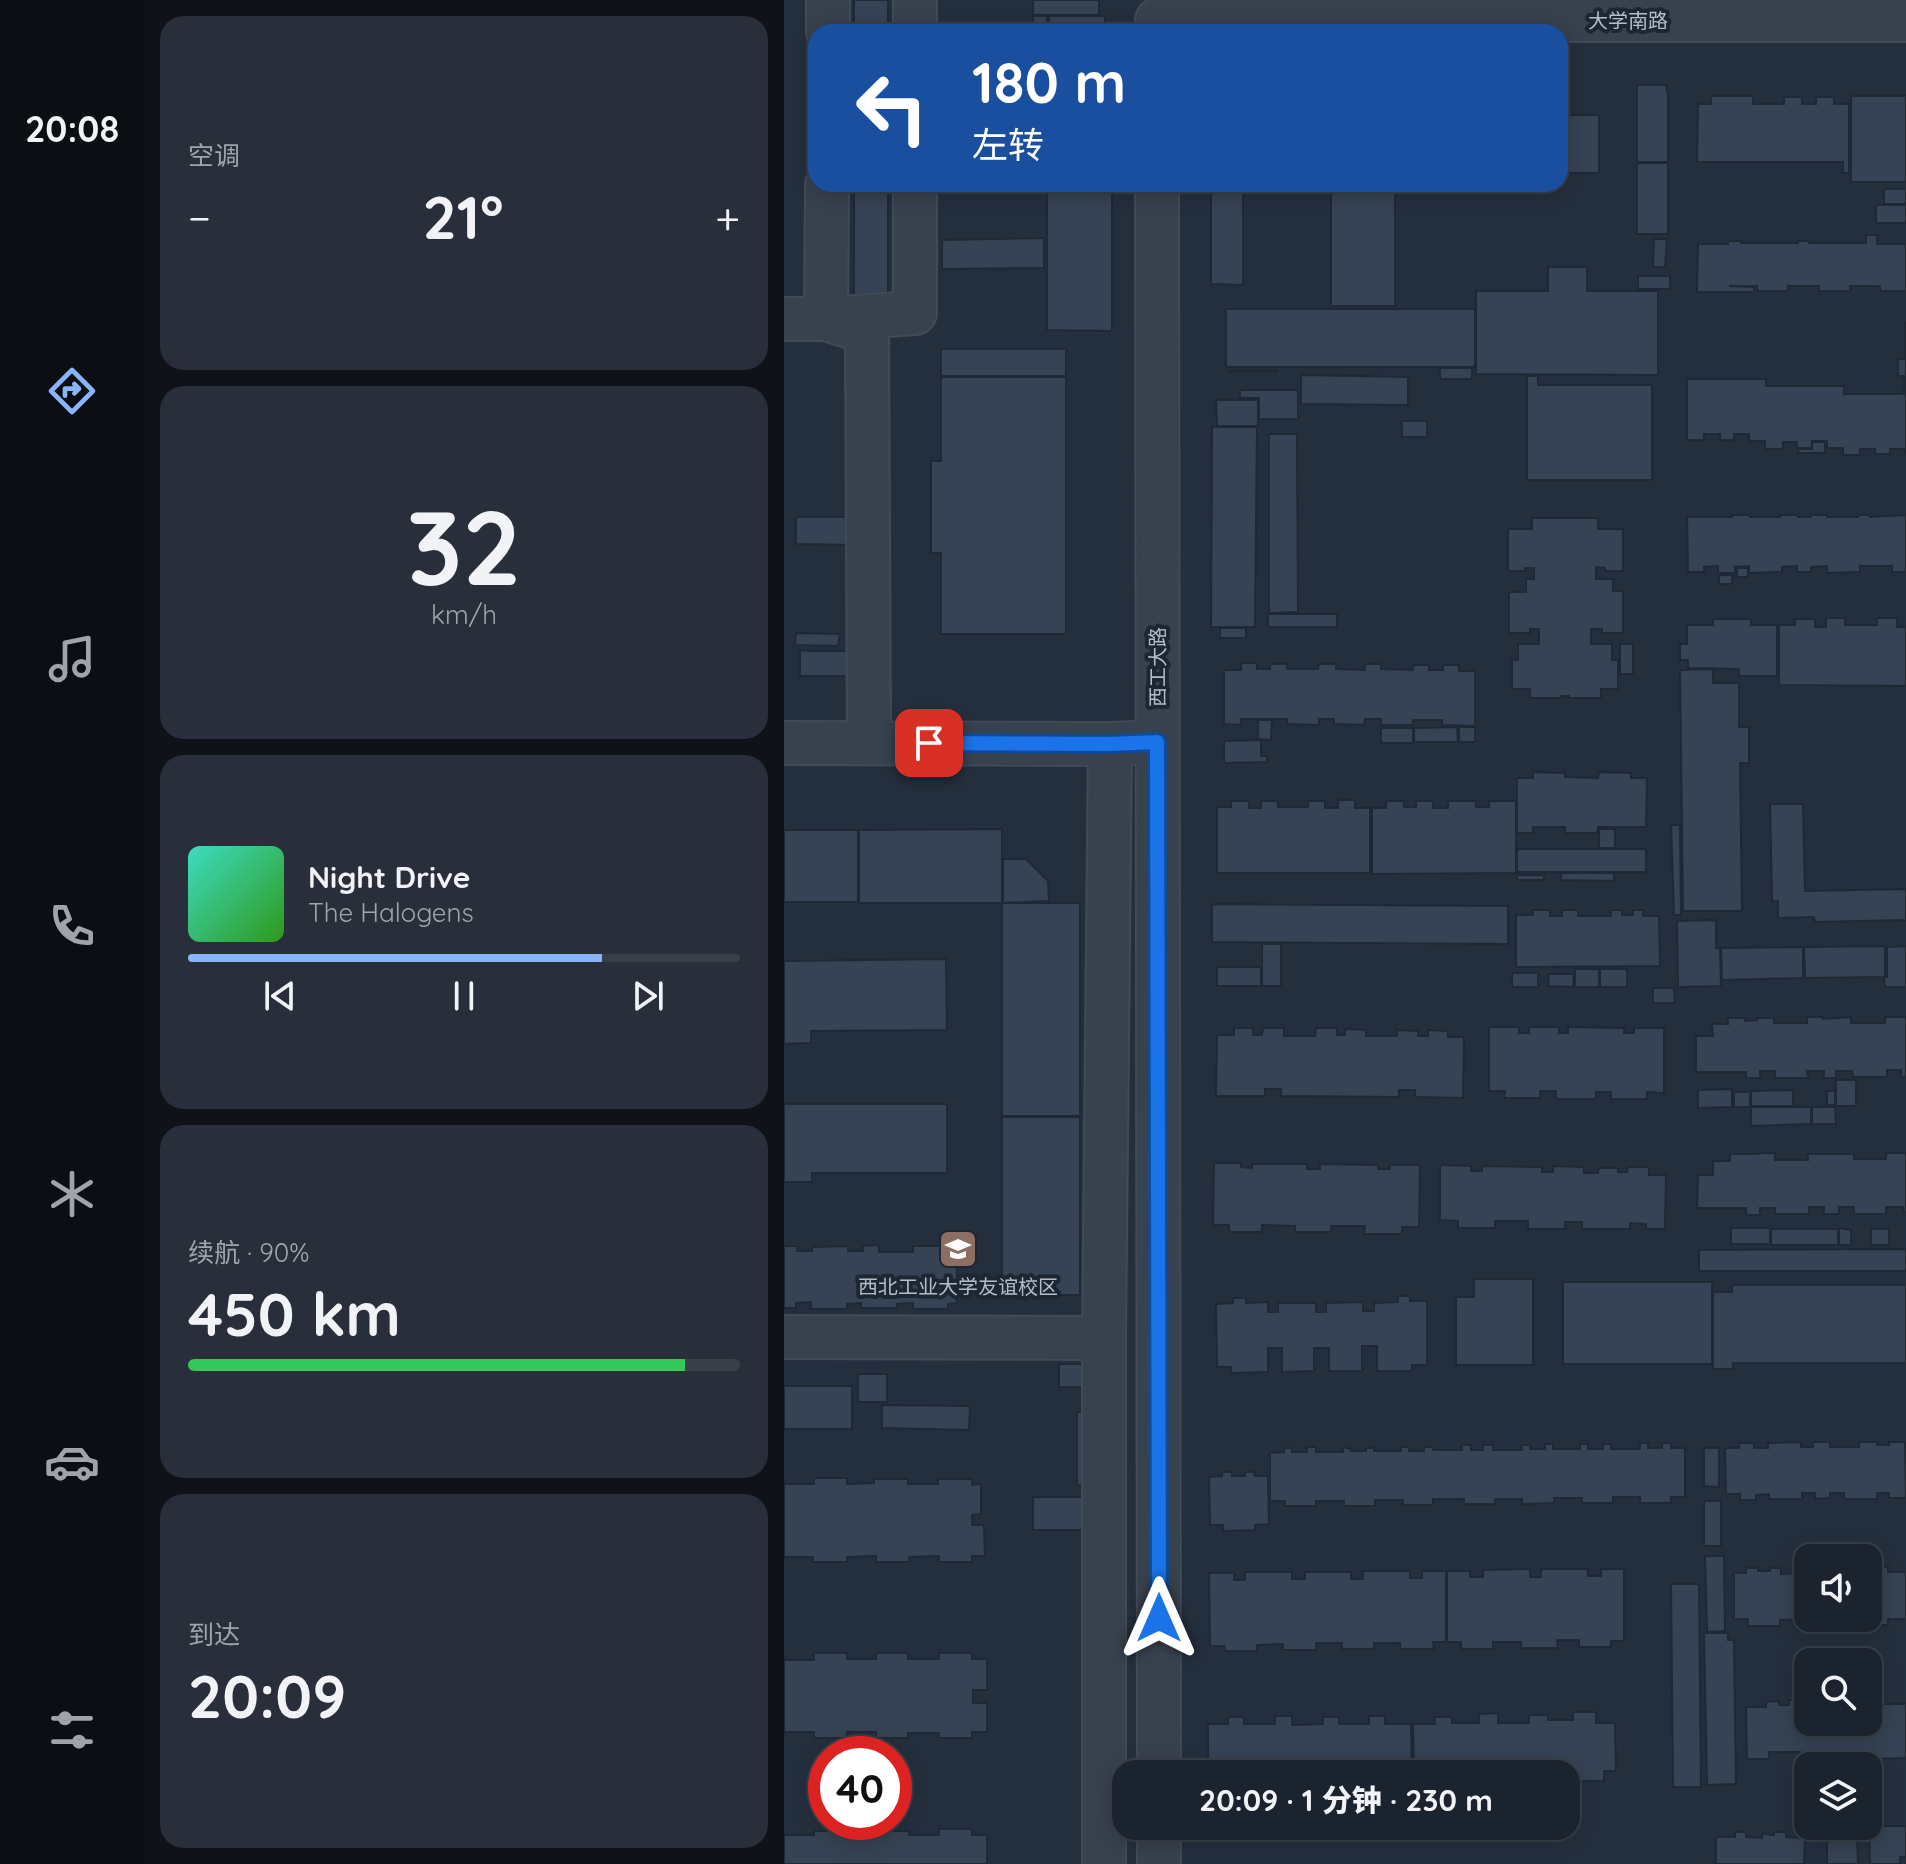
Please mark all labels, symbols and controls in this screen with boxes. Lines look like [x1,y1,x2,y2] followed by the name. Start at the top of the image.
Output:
[1588,8,1668,33] street label: 大学南路
[972,47,1126,117] text: 180 m
[840,56,944,160] icon: left
[25,106,119,151] text: 20:08
[972,122,1044,167] text: 左转
[188,139,240,172] text: 空调
[423,179,504,254] text: 21°
[188,190,211,245] text: −
[715,190,740,245] text: +
[44,363,100,419] icon: directions
[406,481,522,611] text: 32
[431,598,497,631] text: km/h
[1145,627,1170,707] street label: 西工大路
[44,631,100,687] icon: music
[895,709,963,777] pin
[907,721,951,765] icon: arrive
[308,858,470,896] text: Night Drive
[308,896,474,929] text: The Halogens
[44,898,100,954] icon: phone
[258,974,302,1018] icon: previous
[442,974,486,1018] icon: pause
[626,974,670,1018] icon: next
[44,1166,100,1222] icon: climate
[937,1228,979,1270] school or university icon: 西北工业大学友谊校区
[188,1236,309,1269] text: 续航 · 90%
[858,1274,1058,1299] place label: 西北工业大学友谊校区
[188,1276,401,1351] text: 450 km
[44,1434,100,1490] icon: car
[1794,1544,1882,1840] map controls
[1794,1544,1882,1632] button: sound
[1117,1576,1201,1660] position arrow
[188,1618,240,1651] text: 到达
[1794,1648,1882,1736] button: search
[188,1658,346,1733] text: 20:09
[44,1702,100,1758] icon: filters
[808,1736,912,1840] speed limit sign: 40
[1794,1752,1882,1840] button: layers
[1199,1781,1493,1819] text: 20:09 · 1 分钟 · 230 m

